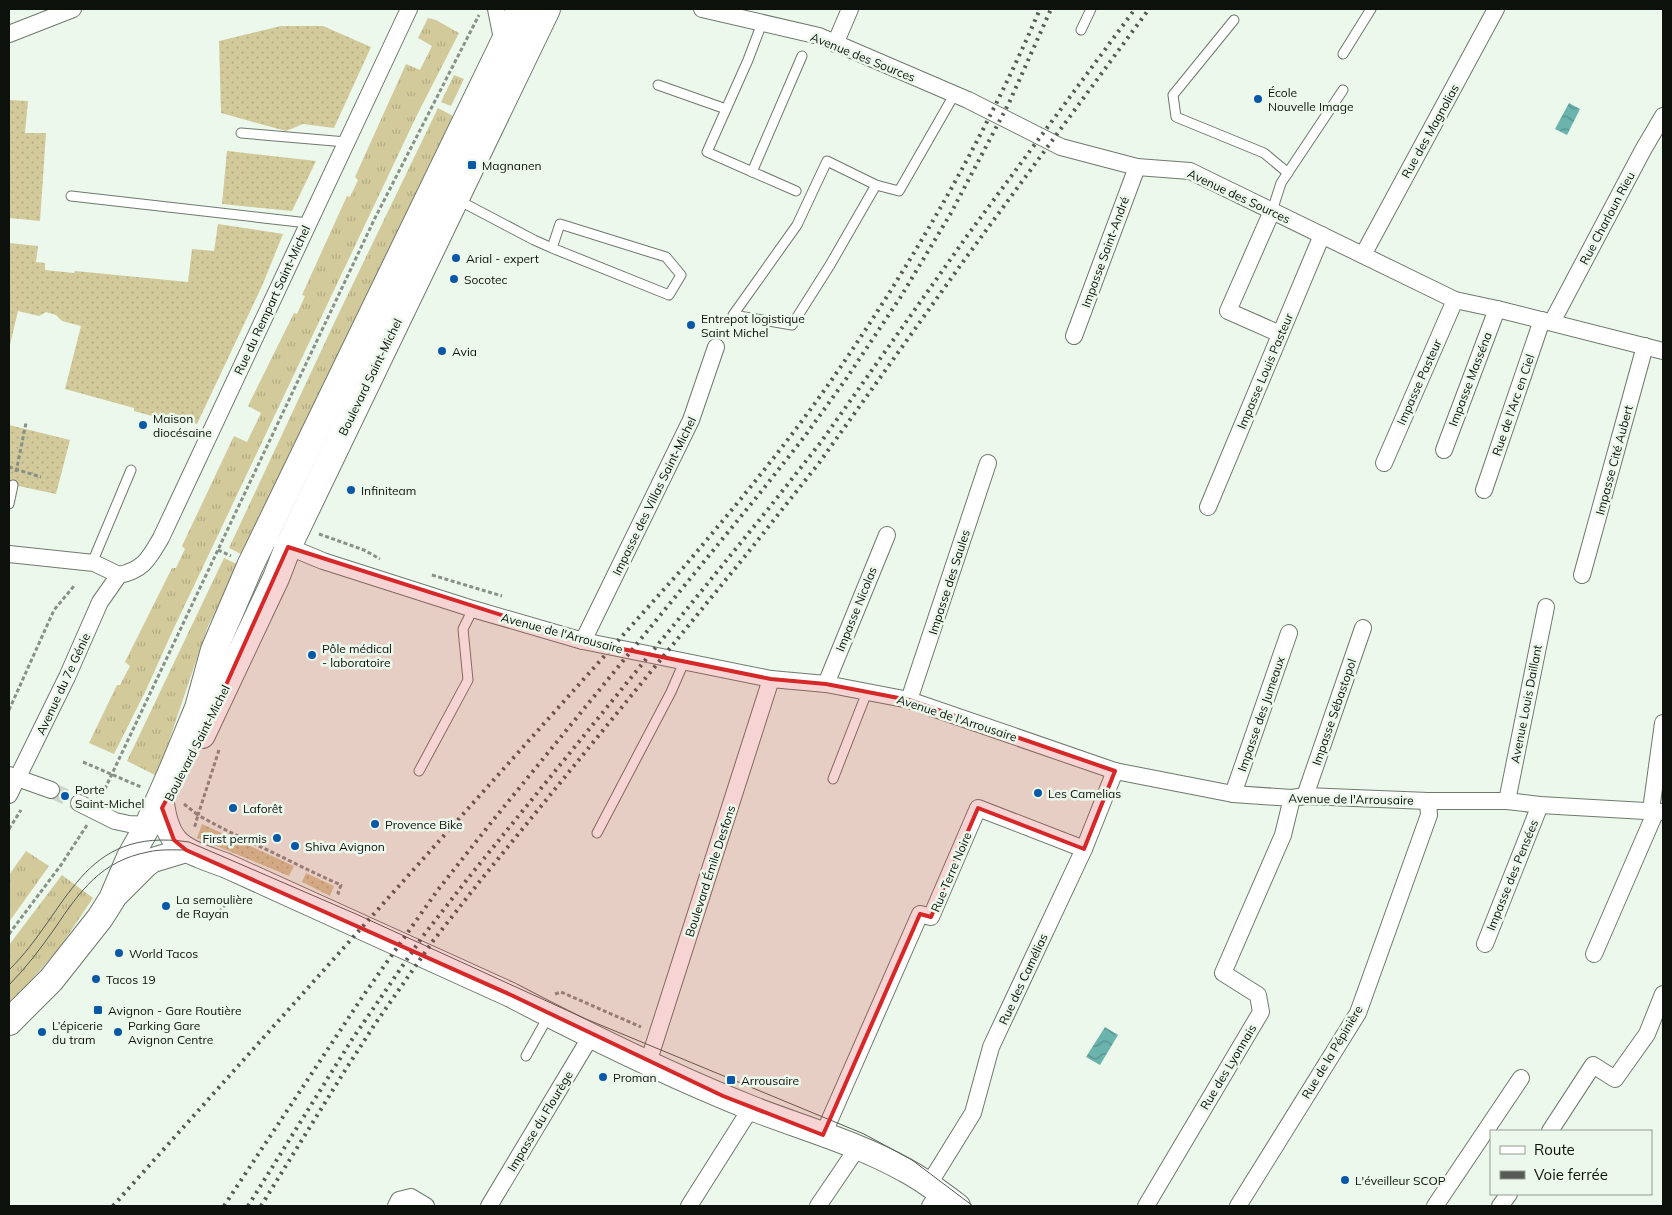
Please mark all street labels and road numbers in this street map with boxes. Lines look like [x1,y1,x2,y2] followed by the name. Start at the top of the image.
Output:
[808,29,918,85] street label: Avenue des Sources
[1398,81,1462,181] street label: Rue des Magnolias
[1185,166,1293,226] street label: Avenue des Sources
[1576,169,1638,267] street label: Rue Charloun Rieu
[1078,194,1132,310] street label: Impasse Saint-André
[231,223,313,377] street label: Rue du Rempart Saint-Michel
[1234,310,1296,431] street label: Impasse Louis Pasteur
[335,316,405,438] street label: Boulevard Saint-Michel
[1445,330,1495,428] street label: Impasse Masséna
[1393,336,1445,427] street label: Impasse Pasteur
[1489,352,1537,458] street label: Rue de l'Arc en Ciel
[1592,404,1636,516] street label: Impasse Cité Aubert
[609,414,699,578] street label: Impasse des Villas Saint-Michel
[925,528,973,636] street label: Impasse des Saules
[832,564,880,654] street label: Impasse Nicolas
[500,610,624,656] street label: Avenue de l'Arrousaire
[33,631,93,737] street label: Avenue du 7e Génie
[1507,644,1545,764] street label: Avenue Louis Daillant
[1234,654,1288,774] street label: Impasse des Jumeaux
[1309,657,1359,767] street label: Impasse Sébastopol
[161,682,233,804] street label: Boulevard Saint-Michel
[895,691,1019,745] street label: Avenue de l'Arrousaire
[1288,790,1414,808] street label: Avenue de l'Arrousaire
[682,803,738,939] street label: Boulevard Émile Desfons
[1483,817,1541,933] street label: Impasse des Pensées
[927,830,975,914] street label: Rue Terre Noire
[995,931,1051,1027] street label: Rue des Camélias
[1298,1003,1366,1101] street label: Rue de la Pépinière
[1197,1022,1259,1112] street label: Rue des Lyonnais
[504,1068,576,1174] street label: Impasse du Flourège

